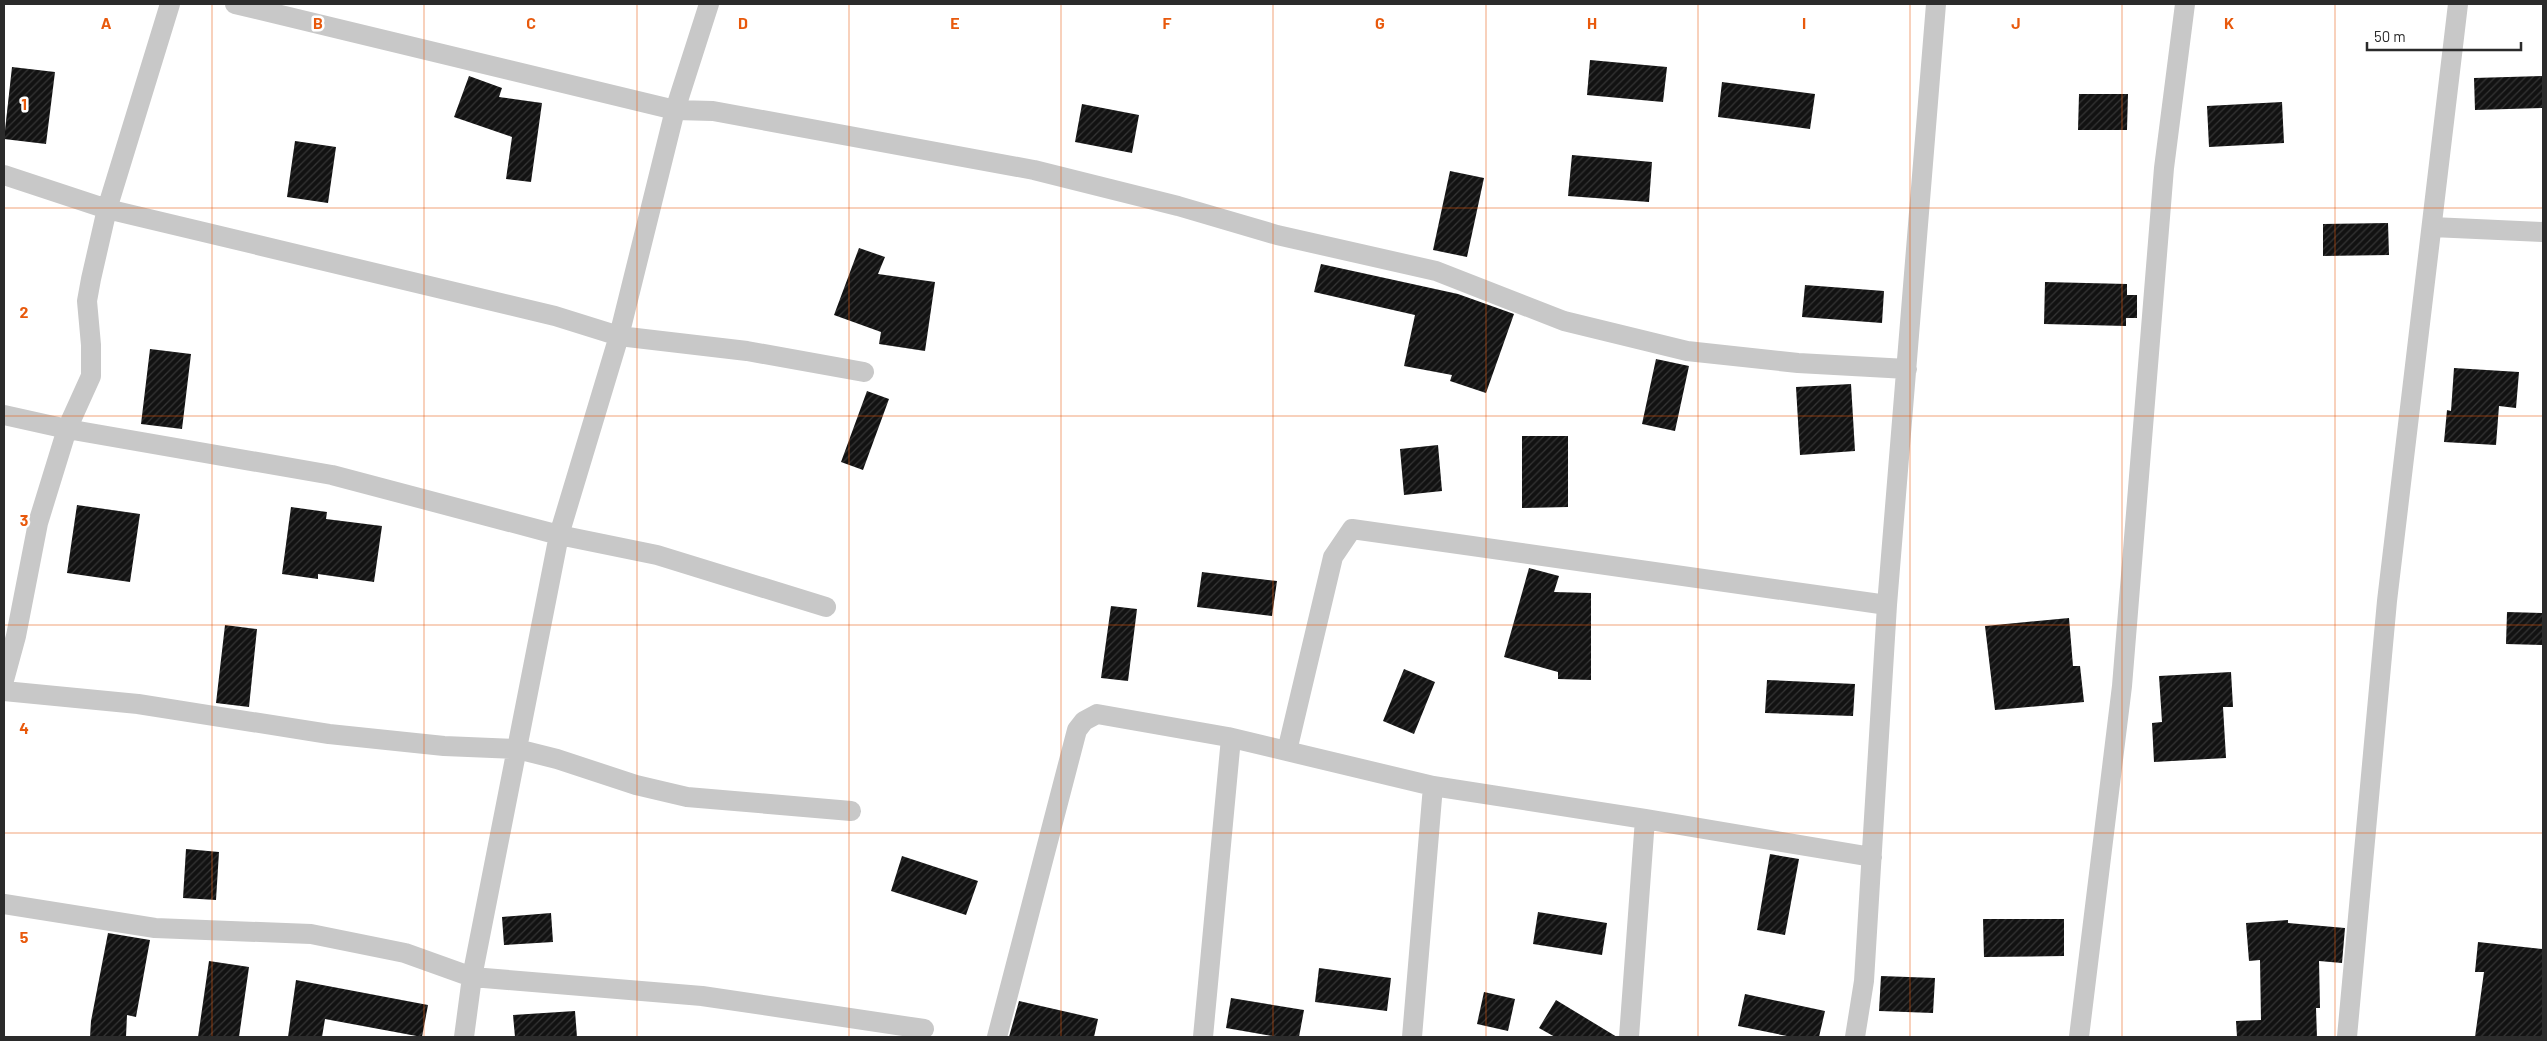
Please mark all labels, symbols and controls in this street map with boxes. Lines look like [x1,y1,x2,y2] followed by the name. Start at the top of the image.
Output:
[101,13,112,32] text: A
[313,13,323,32] text: B
[526,13,536,32] text: C
[738,13,748,32] text: D
[950,13,960,32] text: E
[1163,13,1172,32] text: F
[1375,13,1385,32] text: G
[1587,13,1597,32] text: H
[1802,13,1806,32] text: I
[2011,13,2021,32] text: J
[2224,13,2234,32] text: K
[2367,20,2521,52] scale bar
[2374,27,2406,45] text: 50 m
[21,94,27,113] text: 1
[20,302,29,321] text: 2
[20,510,28,529] text: 3
[19,718,29,737] text: 4
[20,927,29,946] text: 5

